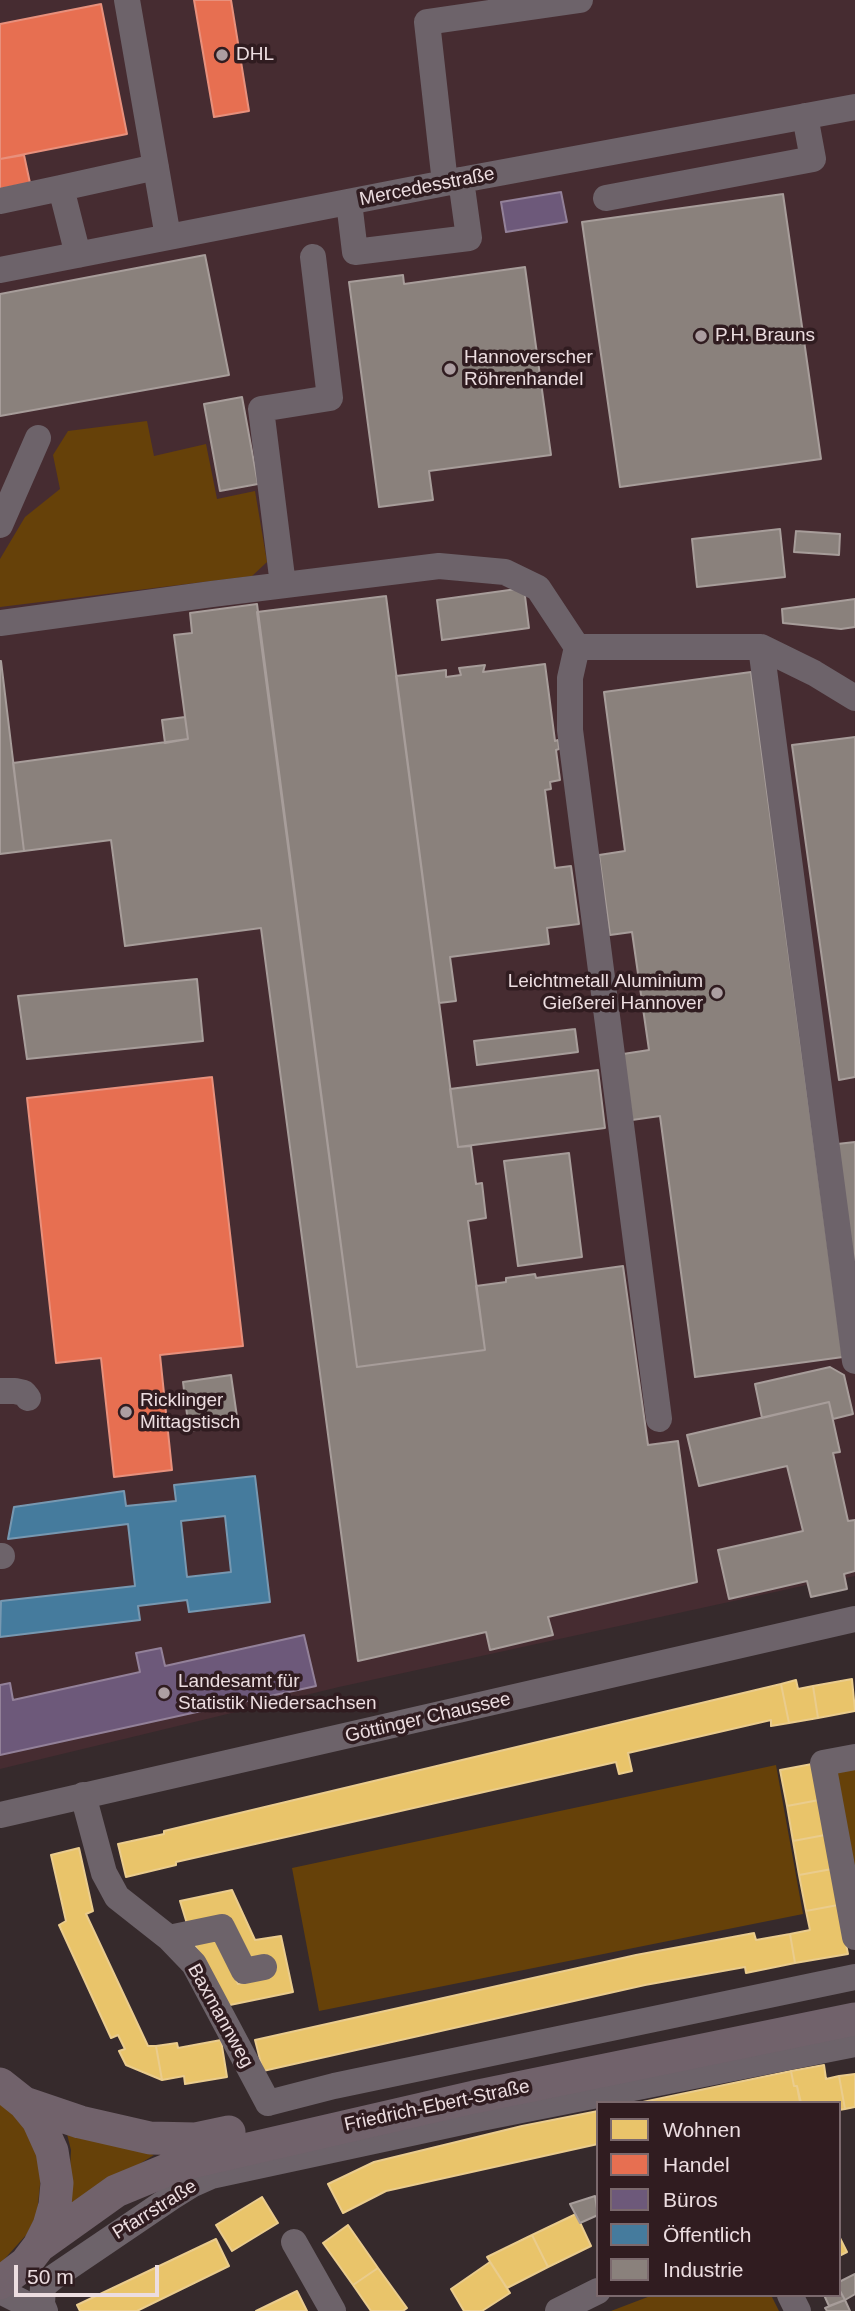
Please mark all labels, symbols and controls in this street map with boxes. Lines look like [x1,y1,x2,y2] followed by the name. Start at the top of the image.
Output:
[236,44,274,66] place label: DHL
[214,47,230,63] marker: DHL
[357,163,497,211] street label: Mercedesstraße
[715,325,815,347] place label: P.H. Brauns
[693,328,709,344] marker: P.H. Brauns
[464,347,593,391] place label: Hannoverscher Röhrenhandel
[442,361,458,377] marker: Hannoverscher Röhrenhandel
[508,971,703,1015] place label: Leichtmetall Aluminium Gießerei Hannover
[709,985,725,1001] marker: Leichtmetall Aluminium Gießerei Hannover
[140,1390,240,1434] place label: Ricklinger Mittagstisch
[118,1404,134,1420] marker: Ricklinger Mittagstisch
[178,1671,377,1715] place label: Landesamt für Statistik Niedersachsen
[156,1685,172,1701] marker: Landesamt für Statistik Niedersachsen
[343,1688,513,1748] street label: Göttinger Chaussee
[182,1960,258,2072] street label: Baxmannweg
[342,2075,532,2137] street label: Friedrich-Ebert-Straße
[596,2101,841,2297] legend
[663,2118,741,2141] text: Wohnen
[663,2153,730,2176] text: Handel
[109,2175,201,2245] street label: Pfarrstraße
[663,2188,718,2211] text: Büros
[663,2223,751,2246] text: Öffentlich
[18,2252,163,2296] scale bar
[663,2258,744,2281] text: Industrie
[27,2265,74,2288] text: 50 m

